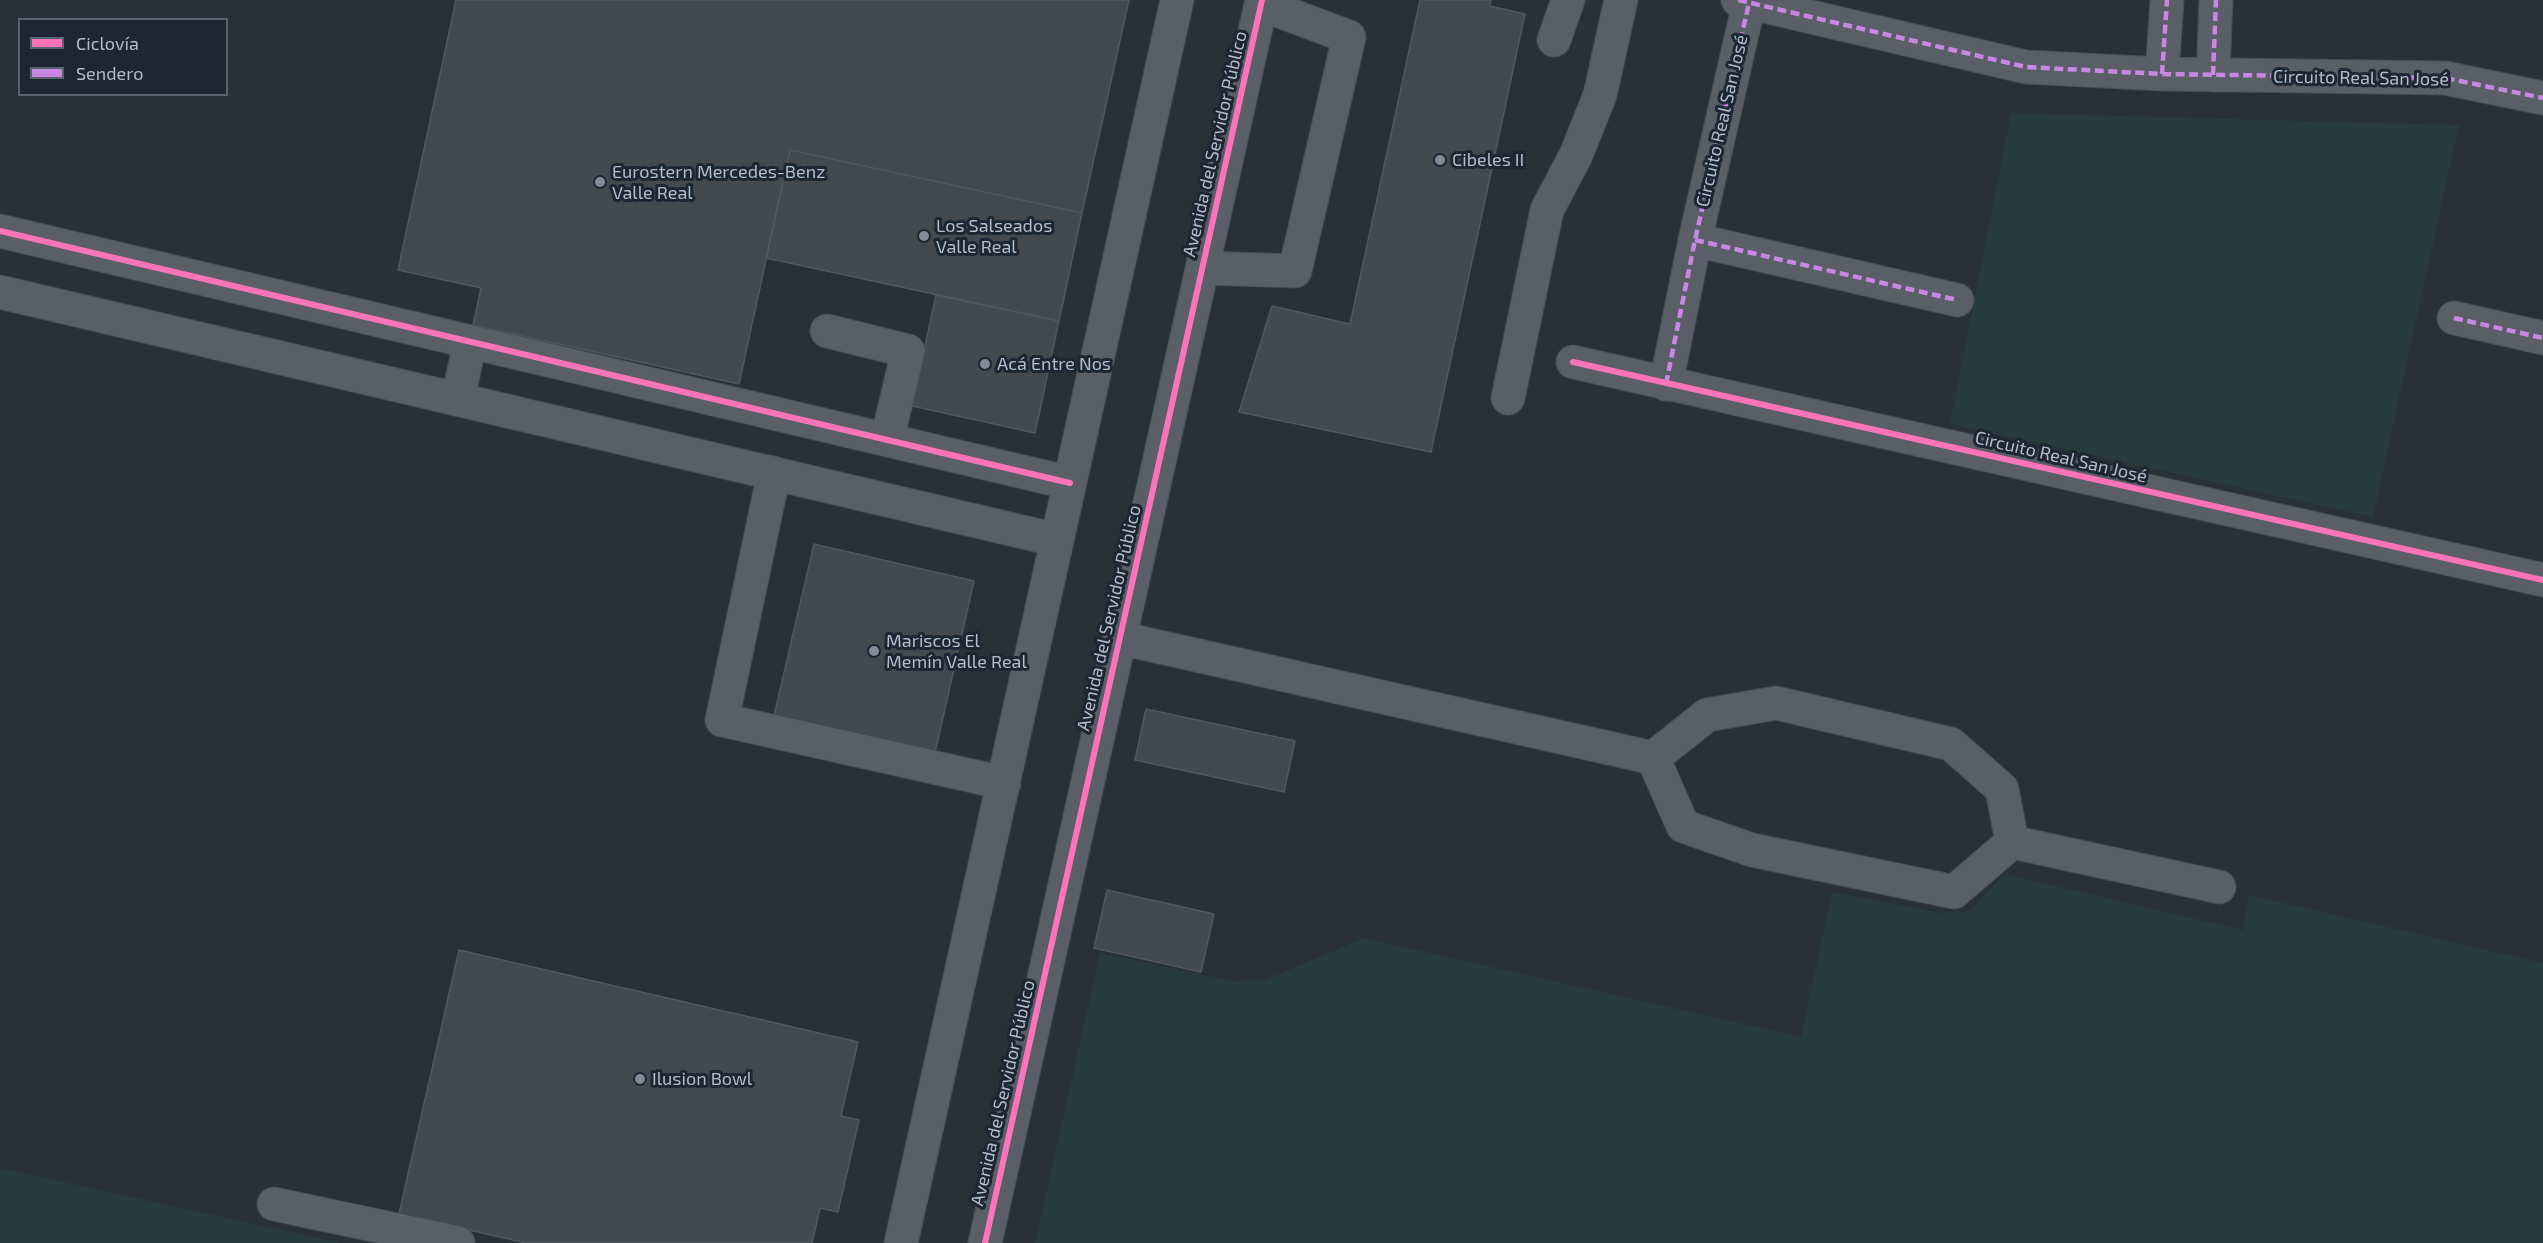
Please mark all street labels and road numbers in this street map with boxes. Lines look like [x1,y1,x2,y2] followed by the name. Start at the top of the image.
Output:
[1178,29,1252,259] street label: Avenida del Servidor Público
[1692,33,1752,209] street label: Circuito Real San José
[2273,66,2449,90] street label: Circuito Real San José
[1973,427,2149,487] street label: Circuito Real San José
[1072,503,1146,733] street label: Avenida del Servidor Público
[966,978,1040,1208] street label: Avenida del Servidor Público

